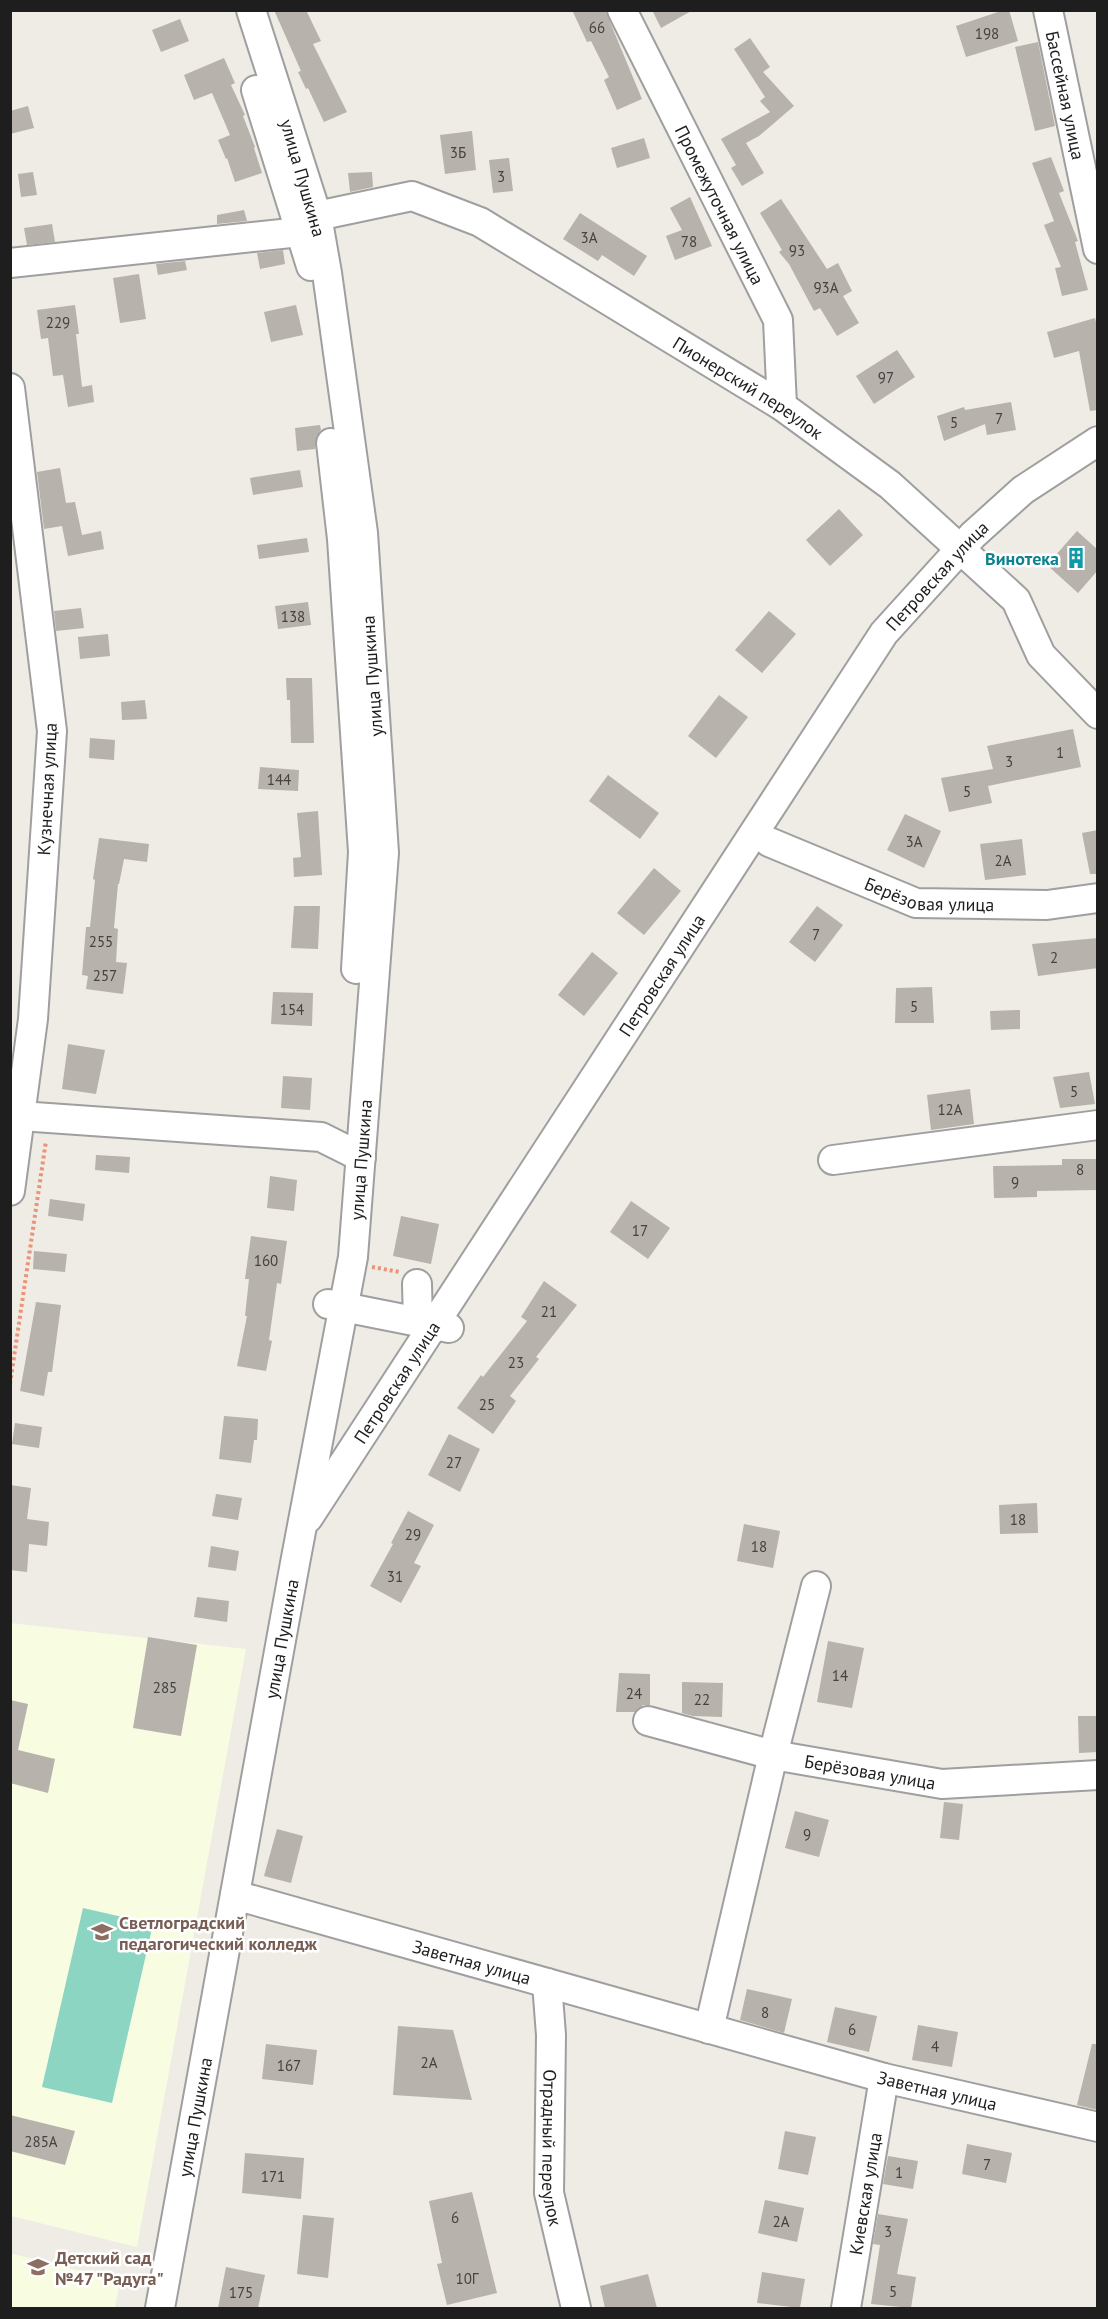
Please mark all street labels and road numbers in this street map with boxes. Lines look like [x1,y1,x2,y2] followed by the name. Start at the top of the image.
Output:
[1041,29,1091,162] street label: Бассейная улица
[275,117,331,239] street label: улица Пушкина
[670,121,770,288] street label: Промежуточная улица
[669,331,828,444] street label: Пионерский переулок
[880,515,993,635] street label: Петровская улица
[356,615,388,737] street label: улица Пушкина
[32,722,62,856] street label: Кузнечная улица
[861,871,994,916] street label: Берёзовая улица
[613,909,710,1040] street label: Петровская улица
[344,1099,377,1221] street label: улица Пушкина
[348,1317,445,1448] street label: Петровская улица
[259,1577,303,1701] street label: улица Пушкина
[803,1749,937,1794] street label: Берёзовая улица
[410,1934,534,1989] street label: Заветная улица
[172,2055,217,2179] street label: улица Пушкина
[875,2065,999,2115] street label: Заветная улица
[537,2069,568,2228] street label: Отрадный переулок
[843,2131,886,2257] street label: Киевская улица

